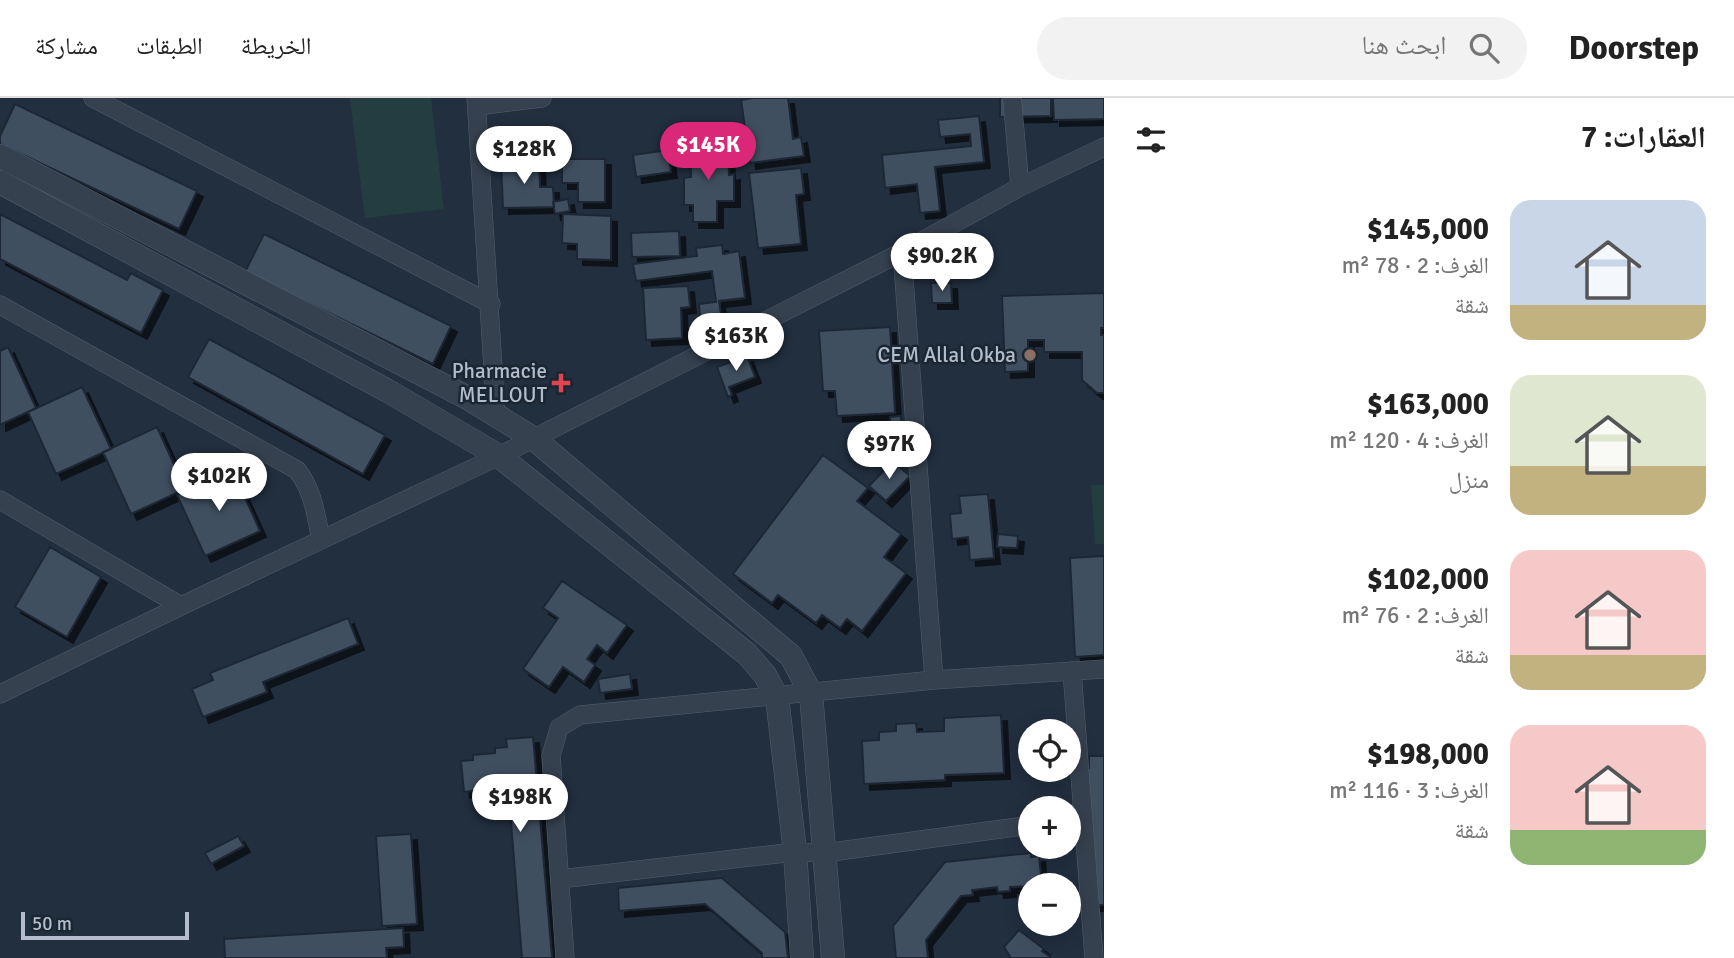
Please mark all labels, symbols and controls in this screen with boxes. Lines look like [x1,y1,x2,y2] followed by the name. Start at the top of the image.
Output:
[1037,17,1527,80] search box
[1569,28,1699,69] text: Doorstep
[1465,29,1503,67] icon: search
[1362,30,1447,62] text: ابحث هنا
[35,31,98,61] text: مشاركة
[136,31,203,61] text: الطبقات
[241,31,311,61] text: الخريطة
[1581,119,1706,156] text: العقارات: 7
[1132,121,1170,159] icon: filters
[659,122,757,182] pin: $145K
[475,126,573,186] pin: $128K
[676,130,740,159] text: $145K
[492,134,556,163] text: $128K
[1367,211,1489,248] text: $145,000
[1566,228,1650,312] icon: home
[885,234,999,293] pin: $90.2K
[907,241,977,270] text: $90.2K
[1342,251,1489,280] text: الغرف: 2 · 78 m²
[1455,291,1489,320] text: شقة
[687,314,785,373] pin: $163K
[704,321,768,350] text: $163K
[878,342,1016,368] place label: CEM Allal Okba
[1022,347,1038,363] marker: CEM Allal Okba
[452,358,548,408] place label: Pharmacie MELLOUT
[553,375,569,391] marker: Pharmacie MELLOUT
[1367,386,1489,423] text: $163,000
[1566,403,1650,487] icon: home
[848,422,930,481] pin: $97K
[1329,426,1489,455] text: الغرف: 4 · 120 m²
[863,429,915,458] text: $97K
[170,454,268,513] pin: $102K
[187,461,251,490] text: $102K
[1449,466,1489,495] text: منزل
[1367,561,1489,598] text: $102,000
[1566,578,1650,662] icon: home
[1342,601,1489,630] text: الغرف: 2 · 76 m²
[1455,641,1489,670] text: شقة
[1018,719,1081,936] map controls
[1018,719,1081,782] button: locate
[1367,736,1489,773] text: $198,000
[1566,753,1650,837] icon: home
[471,774,569,834] pin: $198K
[1329,776,1489,805] text: الغرف: 3 · 116 m²
[488,782,552,811] text: $198K
[1018,796,1081,859] button: +
[1455,816,1489,845] text: شقة
[1018,873,1081,936] button: −
[21,909,189,941] scale bar
[32,912,72,936] text: 50 m

